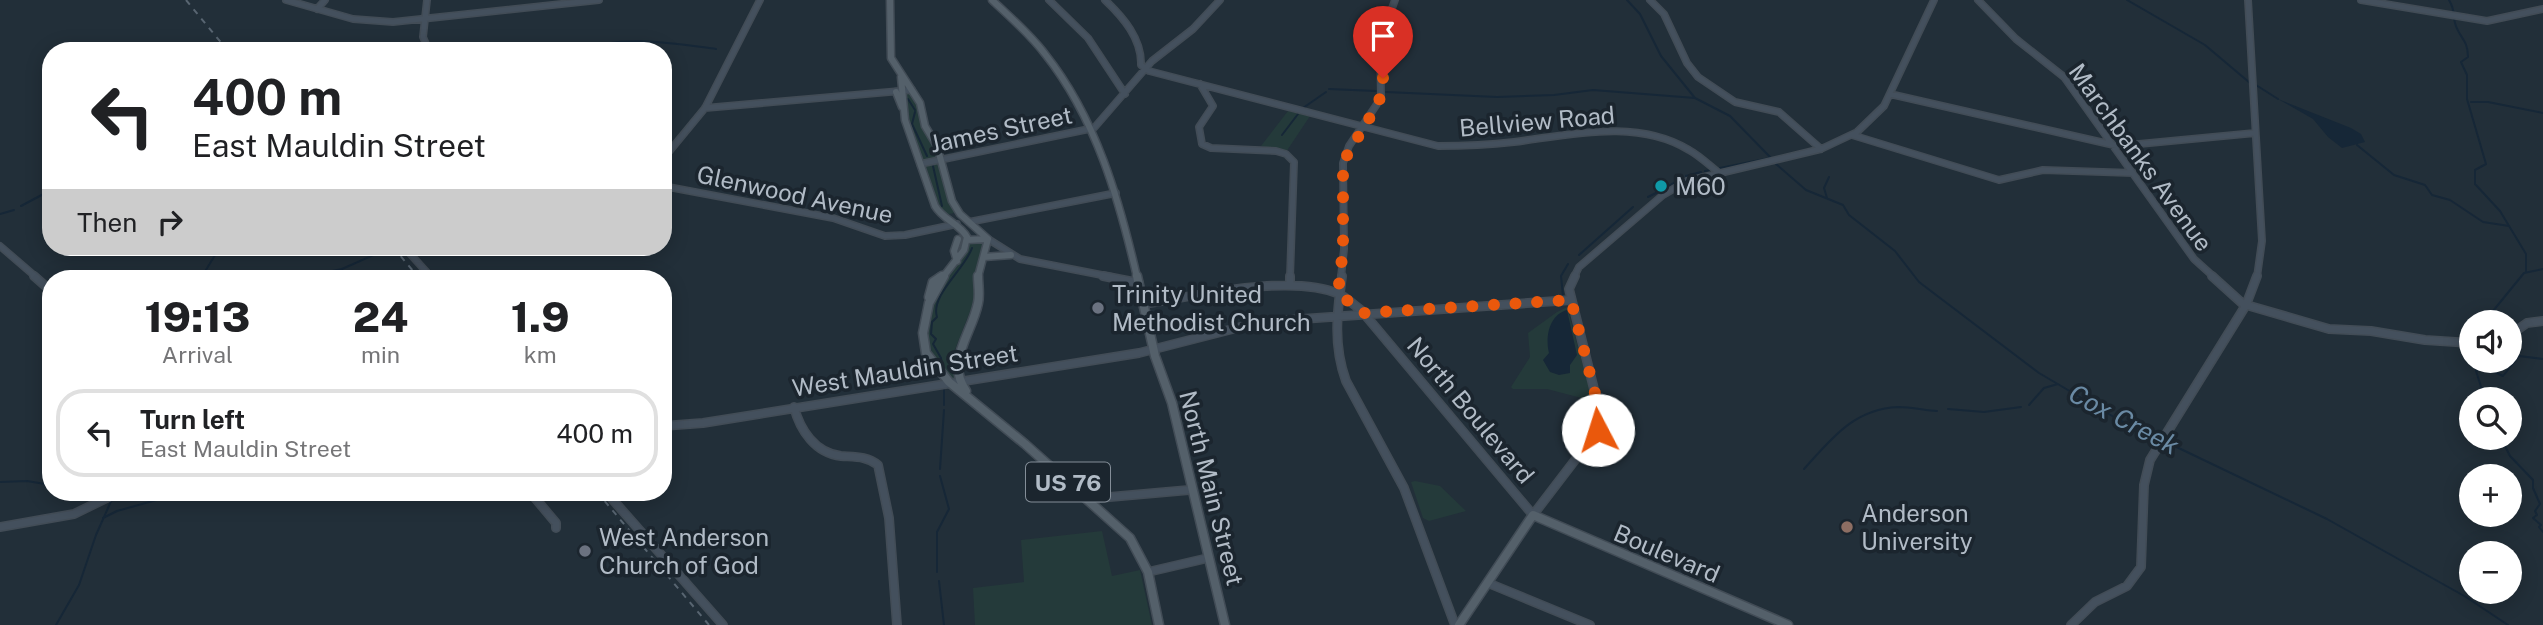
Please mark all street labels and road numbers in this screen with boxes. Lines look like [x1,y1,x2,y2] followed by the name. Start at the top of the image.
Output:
[2064,58,2218,256] street label: Marchbanks Avenue
[927,100,1075,158] street label: James Street
[1458,100,1616,142] street label: Bellview Road
[695,160,895,228] street label: Glenwood Avenue
[1402,331,1540,489] street label: North Boulevard
[790,338,1020,402] street label: West Mauldin Street
[1174,388,1250,588] street label: North Main Street
[1026,462,1110,502] road number: US 76
[1610,518,1724,588] street label: Boulevard

